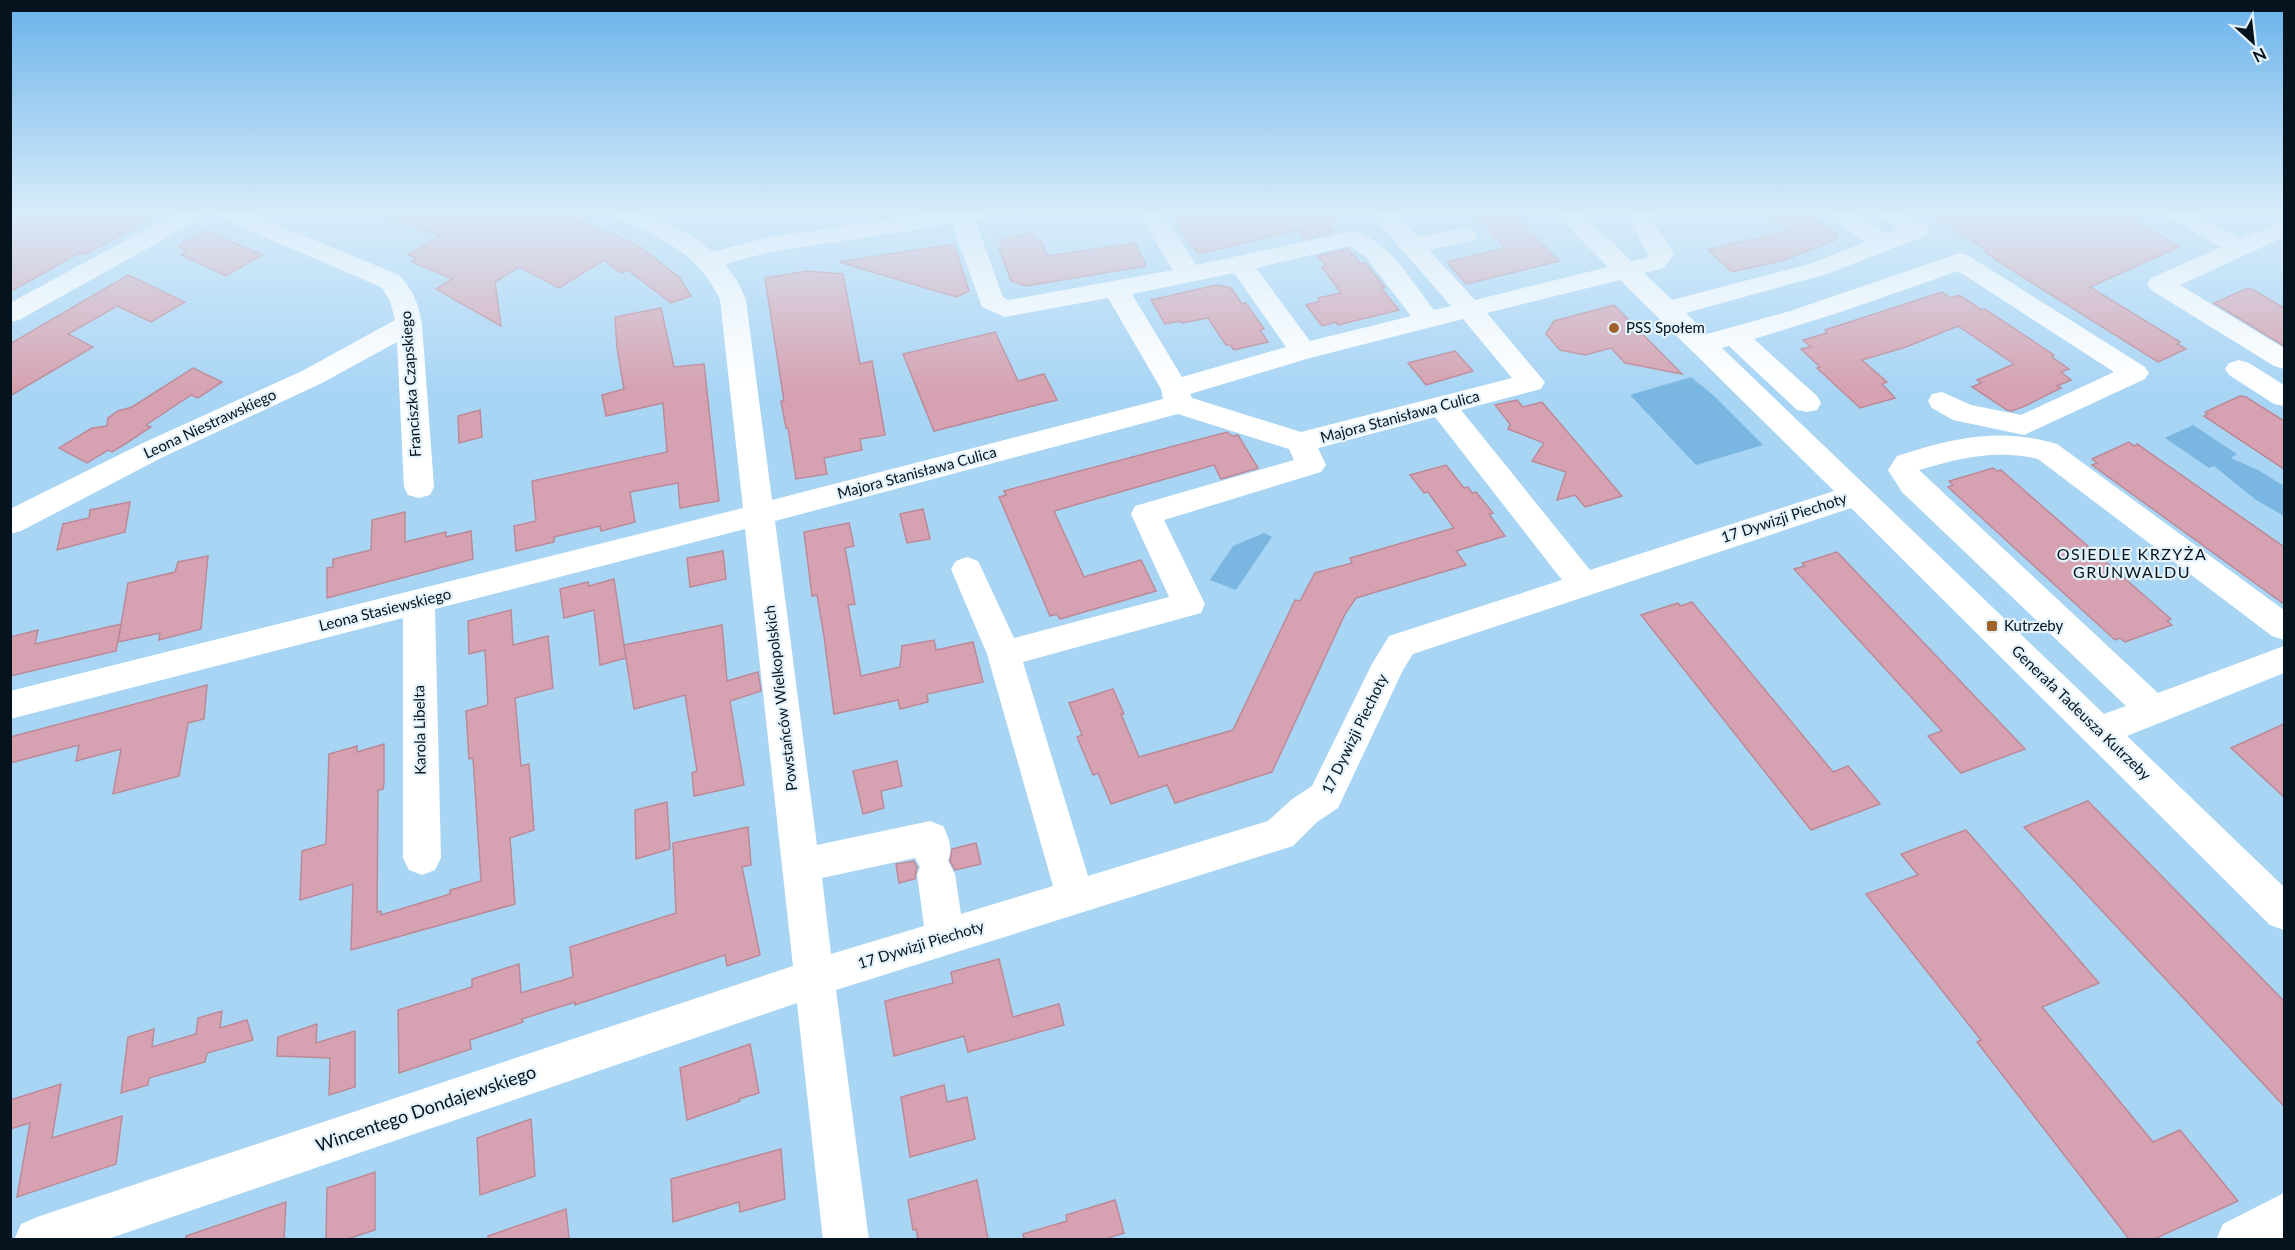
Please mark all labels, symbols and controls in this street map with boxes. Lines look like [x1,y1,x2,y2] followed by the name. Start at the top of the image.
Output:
[2223,12,2283,72] north arrow
[2250,45,2270,67] text: N
[396,310,424,458] street label: Franciszka Czapskiego
[1626,318,1705,336] place label: PSS Społem
[1607,321,1621,335] marker: PSS Społem
[140,384,279,462] street label: Leona Niestrawskiego
[1318,386,1481,446] street label: Majora Stanisława Culica
[835,442,998,502] street label: Majora Stanisława Culica
[1719,488,1849,546] street label: 17 Dywizji Piechoty
[2057,544,2207,581] district label: OSIEDLE KRZYŻA GRUNWALDU
[317,584,453,634] street label: Leona Stasiewskiego
[760,604,800,792] street label: Powstańców Wielkopolskich
[2004,616,2064,634] place label: Kutrzeby
[1985,619,1999,633] marker: Kutrzeby
[2008,641,2155,784] street label: Generała Tadeusza Kutrzeby
[1317,670,1391,796] street label: 17 Dywizji Piechoty
[409,685,429,775] street label: Karola Libelta
[855,916,986,972] street label: 17 Dywizji Piechoty
[313,1060,539,1156] street label: Wincentego Dondajewskiego

